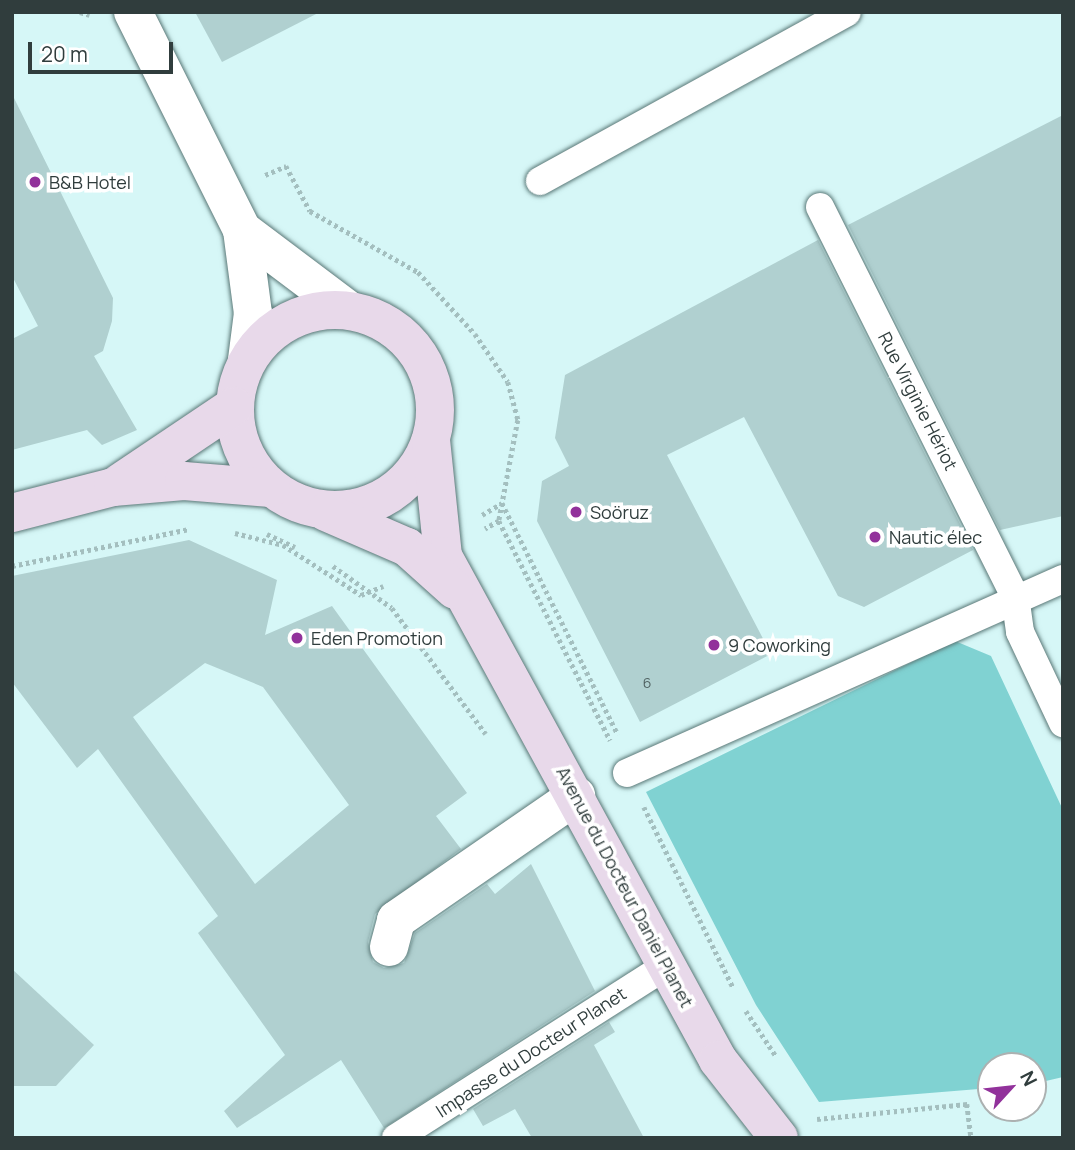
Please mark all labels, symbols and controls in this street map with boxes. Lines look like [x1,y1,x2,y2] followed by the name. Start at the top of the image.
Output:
[32,28,177,72] scale bar
[41,40,88,68] text: 20 m
[49,171,131,193] place label: B&B Hotel
[27,174,43,190] marker: B&B Hotel
[874,328,962,474] street label: Rue Virginie Hériot
[590,501,649,523] place label: Soöruz
[568,504,584,520] marker: Soöruz
[889,526,982,548] place label: Nautic élec
[867,529,883,545] marker: Nautic élec
[311,627,443,649] place label: Eden Promotion
[289,630,305,646] marker: Eden Promotion
[728,634,831,656] place label: 9 Coworking
[706,637,722,653] marker: 9 Coworking
[643,675,651,691] house number: 6
[552,763,698,1011] street label: Avenue du Docteur Daniel Planet
[432,982,630,1122] street label: Impasse du Docteur Planet
[977,1052,1047,1122] north arrow
[1014,1066,1044,1090] text: N

